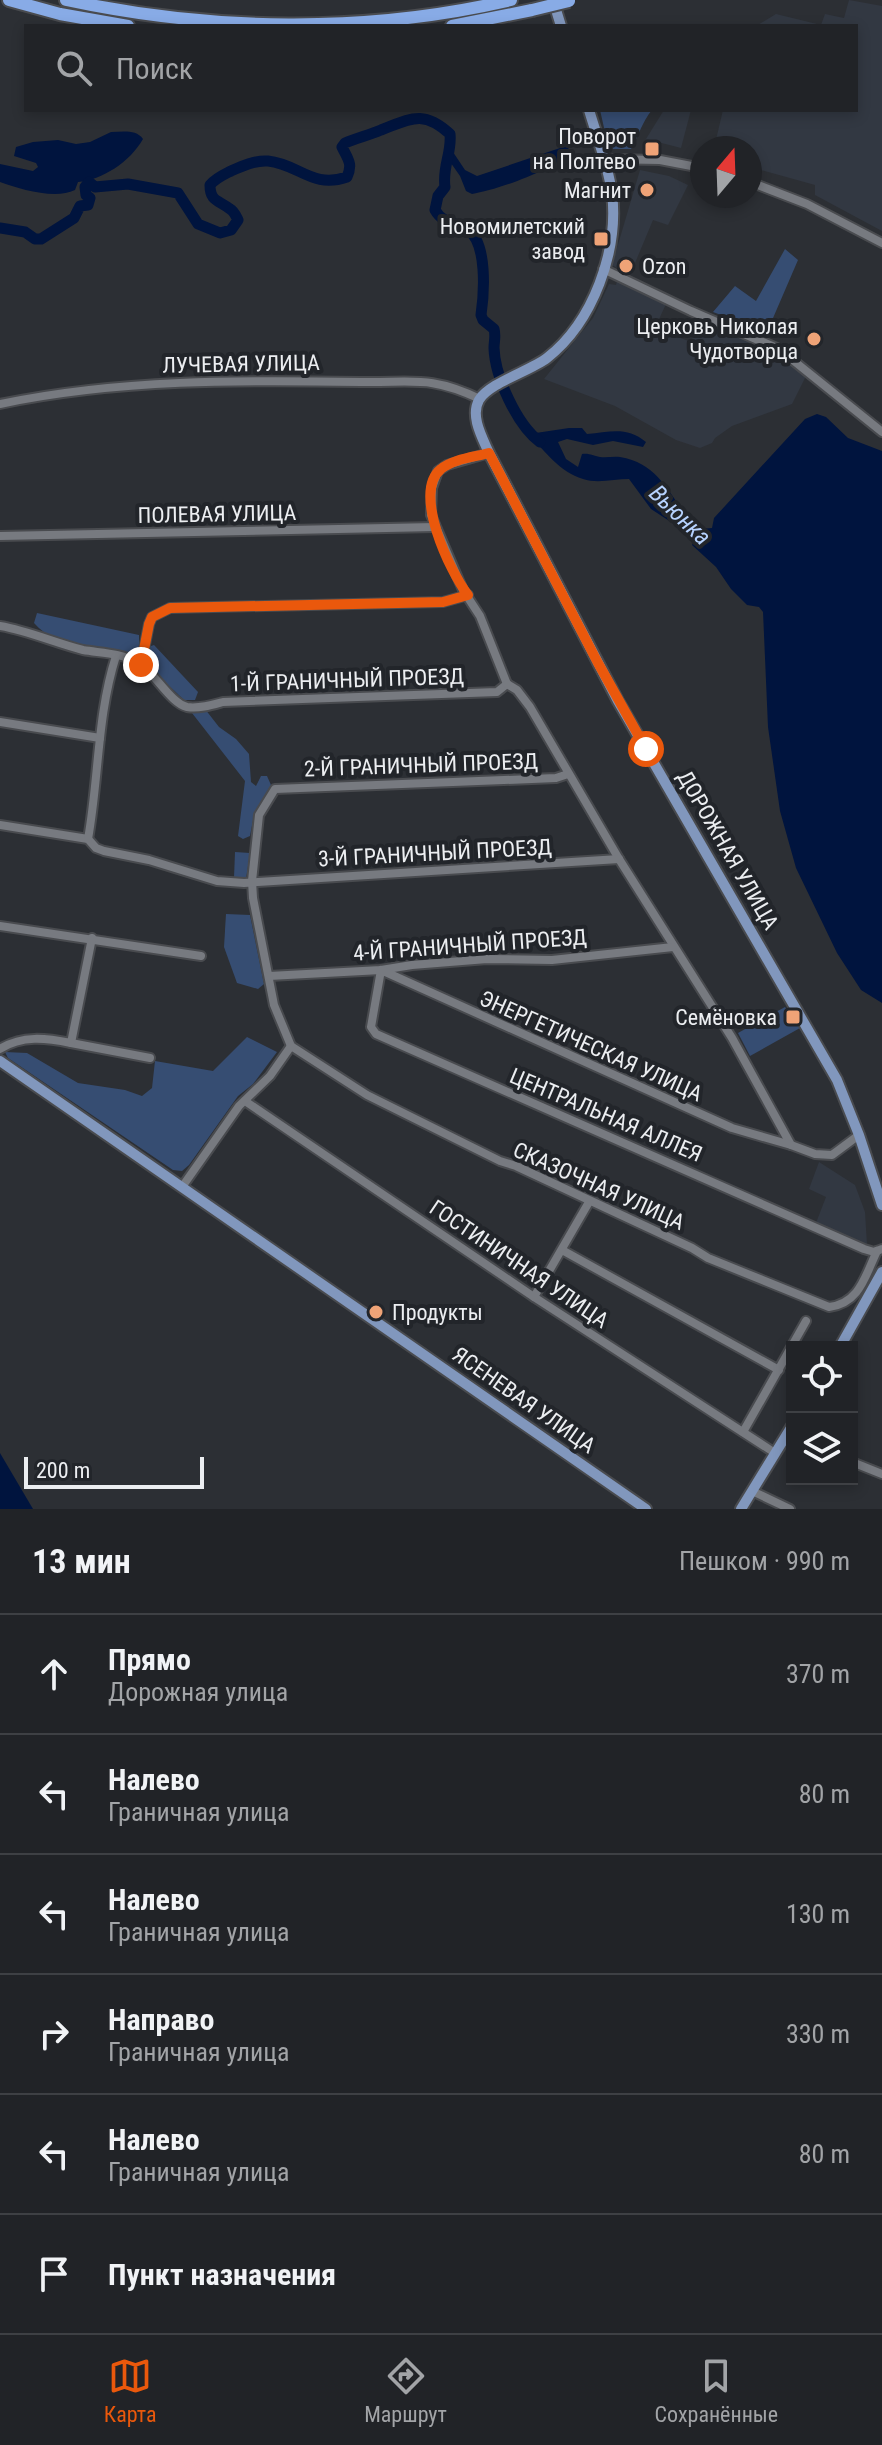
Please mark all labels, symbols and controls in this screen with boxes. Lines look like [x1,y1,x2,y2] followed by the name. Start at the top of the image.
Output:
[24,24,858,112] search box
[52,46,96,90] icon: search
[116,51,193,86] text: Поиск
[533,124,636,174] place label: Поворот на Полтево
[690,136,762,208] north arrow
[643,140,661,158] marker: Поворот на Полтево
[564,178,631,203] place label: Магнит
[638,181,656,199] marker: Магнит
[440,214,585,264] place label: Новомилетский завод
[592,230,610,248] marker: Новомилетский завод
[642,254,686,279] place label: Ozon
[617,257,635,275] marker: Ozon
[636,314,798,364] place label: Церковь Николая Чудотворца
[805,330,823,348] marker: Церковь Николая Чудотворца
[162,350,320,378] street label: ЛУЧЕВАЯ УЛИЦА
[643,479,717,551] water label: Вьюнка
[137,500,297,528] street label: ПОЛЕВАЯ УЛИЦА
[123,647,159,683] route end
[230,663,464,697] street label: 1-Й ГРАНИЧНЫЙ ПРОЕЗД
[628,731,664,767] route start
[304,748,538,782] street label: 2-Й ГРАНИЧНЫЙ ПРОЕЗД
[672,766,784,934] street label: ДОРОЖНАЯ УЛИЦА
[317,834,553,872] street label: 3-Й ГРАНИЧНЫЙ ПРОЕЗД
[352,924,588,966] street label: 4-Й ГРАНИЧНЫЙ ПРОЕЗД
[476,986,706,1107] street label: ЭНЕРГЕТИЧЕСКАЯ УЛИЦА
[675,1005,777,1030] place label: Семёновка
[784,1008,802,1026] marker: Семёновка
[506,1063,706,1167] street label: ЦЕНТРАЛЬНАЯ АЛЛЕЯ
[509,1137,689,1235] street label: СКАЗОЧНАЯ УЛИЦА
[425,1195,613,1333] street label: ГОСТИНИЧНАЯ УЛИЦА
[392,1300,483,1325] place label: Продукты
[367,1303,385,1321] marker: Продукты
[786,1341,858,1485] map controls
[786,1341,858,1413] button: locate
[448,1342,600,1459] street label: ЯСЕНЕВАЯ УЛИЦА
[786,1413,858,1485] button: layers
[24,1453,204,1489] scale bar
[36,1458,90,1483] text: 200 m
[32,1541,131,1581] text: 13 мин
[679,1546,850,1576] text: Пешком · 990 m
[108,1642,191,1677] text: Прямо
[32,1652,76,1696] icon: ahead
[786,1659,850,1689] text: 370 m
[108,1677,288,1707] text: Дорожная улица
[108,1762,200,1797] text: Налево
[32,1772,76,1816] icon: left
[799,1779,850,1809] text: 80 m
[108,1797,289,1827] text: Граничная улица
[108,1882,200,1917] text: Налево
[32,1892,76,1936] icon: left
[786,1899,850,1929] text: 130 m
[108,1917,289,1947] text: Граничная улица
[108,2002,214,2037] text: Направо
[32,2012,76,2056] icon: right
[786,2019,850,2049] text: 330 m
[108,2037,289,2067] text: Граничная улица
[108,2122,200,2157] text: Налево
[32,2132,76,2176] icon: left
[799,2139,850,2169] text: 80 m
[108,2157,289,2187] text: Граничная улица
[32,2252,76,2296] icon: arrive
[108,2257,336,2292] text: Пункт назначения
[104,2354,156,2427] tab: Карта
[364,2354,447,2427] tab: Маршрут
[655,2354,778,2427] tab: Сохранённые

